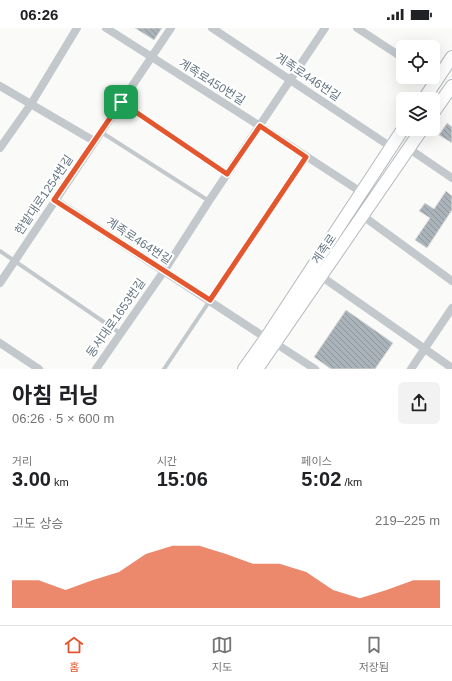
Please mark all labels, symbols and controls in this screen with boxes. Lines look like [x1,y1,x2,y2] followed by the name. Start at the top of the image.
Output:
[20,6,58,23] text: 06:26
[396,40,440,136] map controls
[396,40,440,84] button: locate
[273,50,343,104] street label: 계족로446번길
[176,56,248,108] street label: 계족로450번길
[104,85,138,119] pin
[110,91,132,113] icon: arrive
[396,92,440,136] button: layers
[12,153,76,237] street label: 한밭대로1254번길
[104,215,174,267] street label: 계족로464번길
[309,231,339,267] street label: 계족로
[84,276,148,360] street label: 동서대로1653번길
[398,382,440,424] button: share
[12,383,99,408] text: 아침 러닝
[12,411,114,426] text: 06:26 · 5 × 600 m
[12,455,32,467] text: 거리
[157,455,177,467] text: 시간
[301,455,332,467] text: 페이스
[12,468,51,490] text: 3.00
[157,468,208,490] text: 15:06
[301,468,341,490] text: 5:02
[51,476,69,488] text: km
[341,476,362,488] text: /km
[375,513,440,528] text: 219–225 m
[12,516,63,531] text: 고도 상승
[63,634,85,674] tab: 홈
[211,634,233,674] tab: 지도
[359,634,389,674] tab: 저장됨

